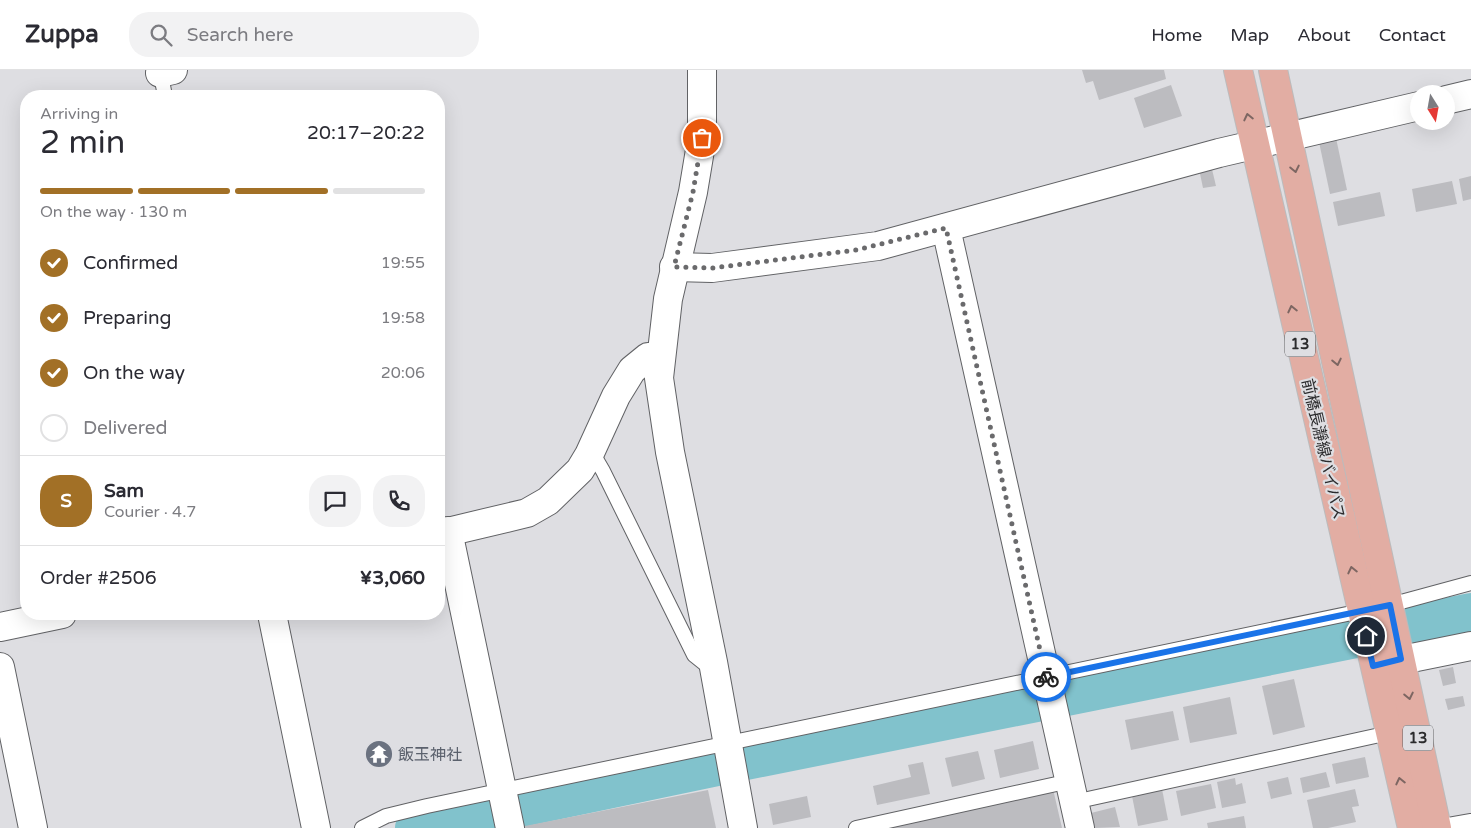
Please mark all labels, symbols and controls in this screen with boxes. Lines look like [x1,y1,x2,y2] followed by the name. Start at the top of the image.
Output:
[129,12,479,57] search box
[25,20,99,49] text: Zuppa
[147,21,175,49] icon: search
[187,24,294,46] text: Search here
[1151,24,1202,46] text: Home
[1230,24,1269,46] text: Map
[1297,24,1351,46] text: About
[1379,24,1446,46] text: Contact
[1410,85,1455,130] north arrow
[1410,85,1455,130] map controls
[40,104,118,124] text: Arriving in
[1243,112,1254,121] one-way arrow
[681,117,723,159] pin
[307,122,425,144] text: 20:17–20:22
[40,124,125,162] text: 2 min
[688,124,716,152] icon: bag
[1290,164,1300,173] one-way arrow
[40,202,187,222] text: On the way · 130 m
[40,249,68,277] icon: check
[83,252,178,274] text: Confirmed
[381,253,425,273] text: 19:55
[40,304,68,332] icon: check
[1288,305,1298,314] one-way arrow
[83,307,172,329] text: Preparing
[381,308,425,328] text: 19:58
[1285,332,1315,356] road number: 13
[1331,357,1342,366] one-way arrow
[40,359,68,387] icon: check
[83,362,185,384] text: On the way
[381,363,425,383] text: 20:06
[1297,377,1349,521] street label: 前橋長瀞線バイパス
[83,417,168,439] text: Delivered
[309,475,361,527] button: chat
[373,475,425,527] button: phone
[104,480,144,502] text: Sam
[60,490,72,512] text: S
[104,502,196,522] text: Courier · 4.7
[1347,566,1358,575] one-way arrow
[40,567,157,589] text: Order #2506
[360,567,425,589] text: ¥3,060
[1345,615,1387,657] pin
[1352,622,1380,650] icon: home
[1021,652,1071,702] courier
[1032,663,1060,691] icon: bike
[1403,692,1414,701] one-way arrow
[1403,726,1433,750] road number: 13
[364,739,394,769] temple icon: 飯玉神社
[398,745,462,765] place label: 飯玉神社
[1395,776,1406,785] one-way arrow

